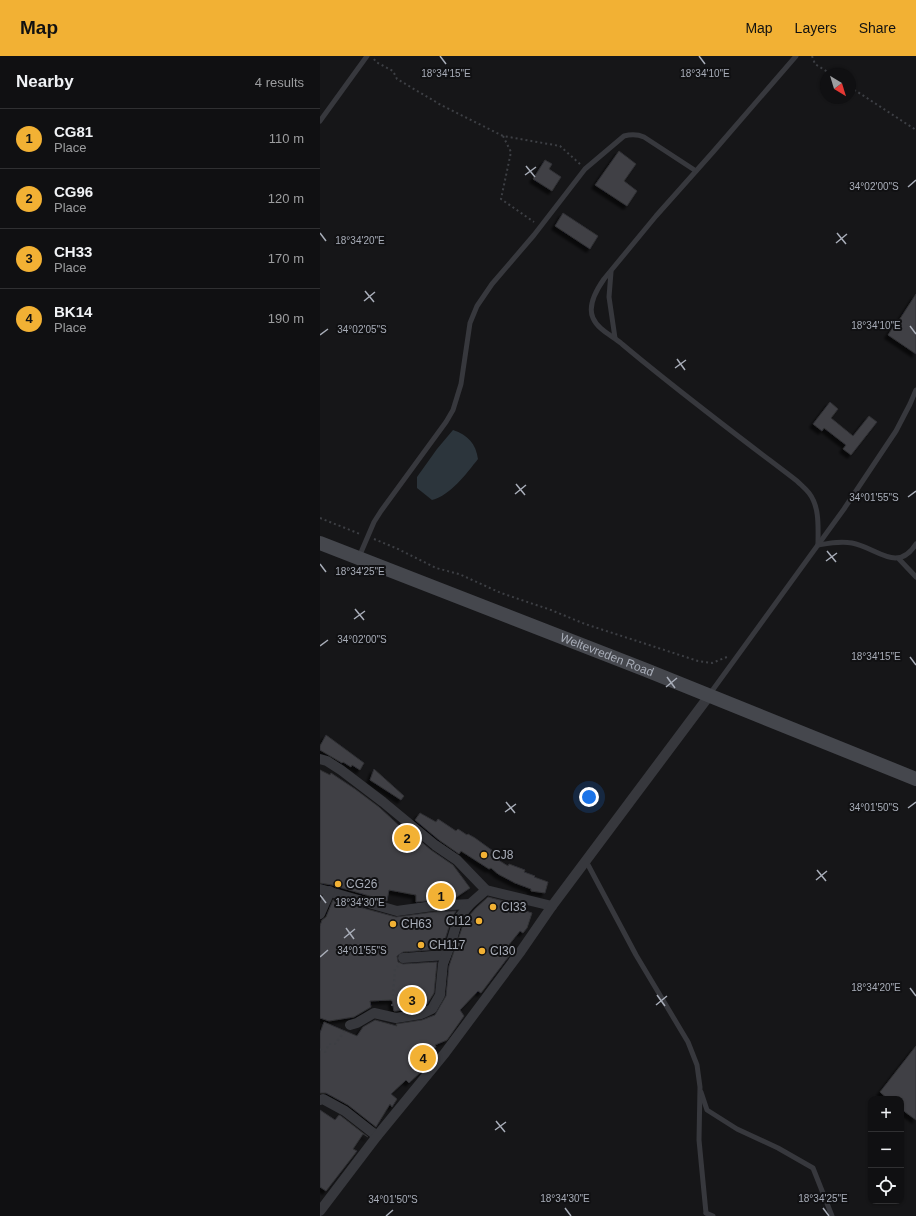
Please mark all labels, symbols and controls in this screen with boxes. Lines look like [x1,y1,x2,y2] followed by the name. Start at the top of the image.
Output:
[20,17,58,38] text: Map
[745,20,773,36] text: Map
[795,20,837,36] text: Layers
[859,20,896,36] text: Share
[421,68,471,79] text: 18°34'15"E
[680,68,730,79] text: 18°34'10"E
[820,68,856,104] north arrow
[16,72,74,91] text: Nearby
[255,75,304,90] text: 4 results
[54,123,93,140] text: CG81
[25,131,33,146] text: 1
[269,131,304,146] text: 110 m
[54,140,87,155] text: Place
[849,181,899,192] text: 34°02'00"S
[54,183,93,200] text: CG96
[25,191,33,206] text: 2
[268,191,304,206] text: 120 m
[54,200,87,215] text: Place
[335,235,385,246] text: 18°34'20"E
[54,243,92,260] text: CH33
[25,251,33,266] text: 3
[268,251,304,266] text: 170 m
[54,260,87,275] text: Place
[54,303,92,320] text: BK14
[25,311,33,326] text: 4
[268,311,304,326] text: 190 m
[54,320,87,335] text: Place
[851,320,901,331] text: 18°34'10"E
[337,324,387,335] text: 34°02'05"S
[849,492,899,503] text: 34°01'55"S
[335,566,385,577] text: 18°34'25"E
[558,630,656,679] street label: Weltevreden Road
[337,634,387,645] text: 34°02'00"S
[851,651,901,662] text: 18°34'15"E
[579,787,599,807] your location
[849,802,899,813] text: 34°01'50"S
[394,823,420,853] pin: 2
[492,848,514,862] place label: CJ8
[479,850,489,860] marker: CJ8
[346,877,378,891] place label: CG26
[333,879,343,889] marker: CG26
[428,881,454,911] pin: 1
[335,897,385,908] text: 18°34'30"E
[501,900,527,914] place label: CI33
[488,902,498,912] marker: CI33
[446,914,471,928] place label: CI12
[474,916,484,926] marker: CI12
[401,917,432,931] place label: CH63
[388,919,398,929] marker: CH63
[429,938,466,952] place label: CH117
[416,940,426,950] marker: CH117
[490,944,516,958] place label: CI30
[337,945,387,956] text: 34°01'55"S
[477,946,487,956] marker: CI30
[851,982,901,993] text: 18°34'20"E
[399,985,425,1015] pin: 3
[410,1043,436,1073] pin: 4
[868,1096,904,1204] map controls
[868,1096,904,1132] button: +
[868,1132,904,1168] button: −
[868,1168,904,1204] button: locate
[540,1193,590,1204] text: 18°34'30"E
[798,1193,848,1204] text: 18°34'25"E
[368,1194,418,1205] text: 34°01'50"S

